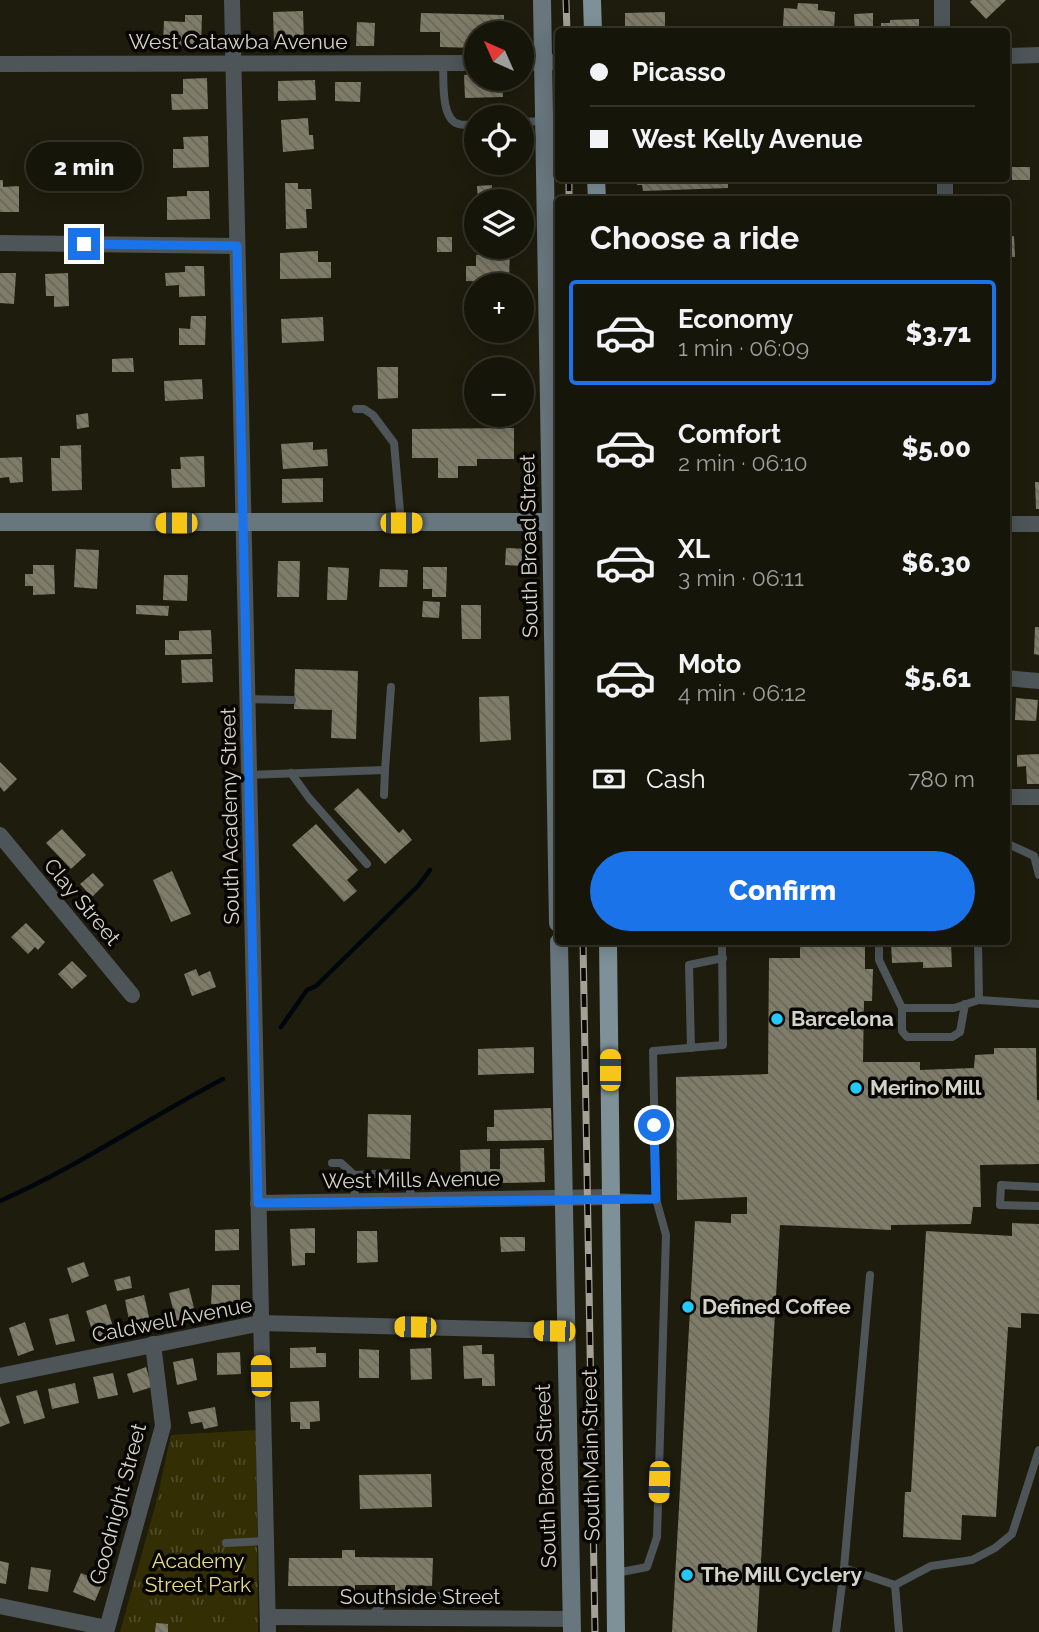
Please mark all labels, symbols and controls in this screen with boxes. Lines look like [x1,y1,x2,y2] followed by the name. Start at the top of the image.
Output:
[464,21,534,91] north arrow
[464,21,534,427] map controls
[128,29,348,54] street label: West Catawba Avenue
[632,57,726,87] text: Picasso
[464,105,534,175] button: locate
[632,124,863,154] text: West Kelly Avenue
[26,142,142,191] callout: 2 min
[54,153,114,180] text: 2 min
[464,189,534,259] button: layers
[590,219,799,256] text: Choose a ride
[68,228,100,260] route end
[464,273,534,343] button: +
[594,301,657,364] icon: car
[678,304,793,334] text: Economy
[906,318,971,348] text: $3.71
[678,334,809,361] text: 1 min · 06:09
[464,357,534,427] button: −
[594,416,657,479] icon: car
[678,419,781,449] text: Comfort
[902,433,971,463] text: $5.00
[678,449,808,476] text: 2 min · 06:10
[514,454,543,638] street label: South Broad Street
[156,513,198,534] car
[381,513,423,534] car
[594,531,657,594] icon: car
[678,534,710,564] text: XL
[902,548,971,578] text: $6.30
[678,564,804,591] text: 3 min · 06:11
[594,646,657,709] icon: car
[678,649,741,679] text: Moto
[904,663,971,693] text: $5.61
[678,679,806,706] text: 4 min · 06:12
[215,707,244,925] street label: South Academy Street
[590,760,628,798] icon: cash
[646,764,706,794] text: Cash
[908,765,975,792] text: 780 m
[590,851,975,931] button: Confirm
[39,853,126,950] street label: Clay Street
[791,1006,894,1031] place label: Barcelona
[769,1011,785,1027] marker: Barcelona
[600,1049,621,1091] car
[870,1075,982,1100] place label: Merino Mill
[848,1080,864,1096] marker: Merino Mill
[638,1109,670,1141] route start
[322,1165,500,1194] street label: West Mills Avenue
[90,1292,254,1347] street label: Caldwell Avenue
[702,1294,851,1319] place label: Defined Coffee
[680,1299,696,1315] marker: Defined Coffee
[394,1316,437,1338] car
[533,1320,576,1342] car
[251,1355,272,1397] car
[576,1369,605,1541] street label: South Main Street
[530,1384,561,1568] street label: South Broad Street
[84,1421,151,1587] street label: Goodnight Street
[648,1461,671,1503] car
[145,1548,251,1597] park label: Academy Street Park
[701,1562,862,1587] place label: The Mill Cyclery
[679,1567,695,1583] marker: The Mill Cyclery
[340,1584,500,1609] street label: Southside Street

